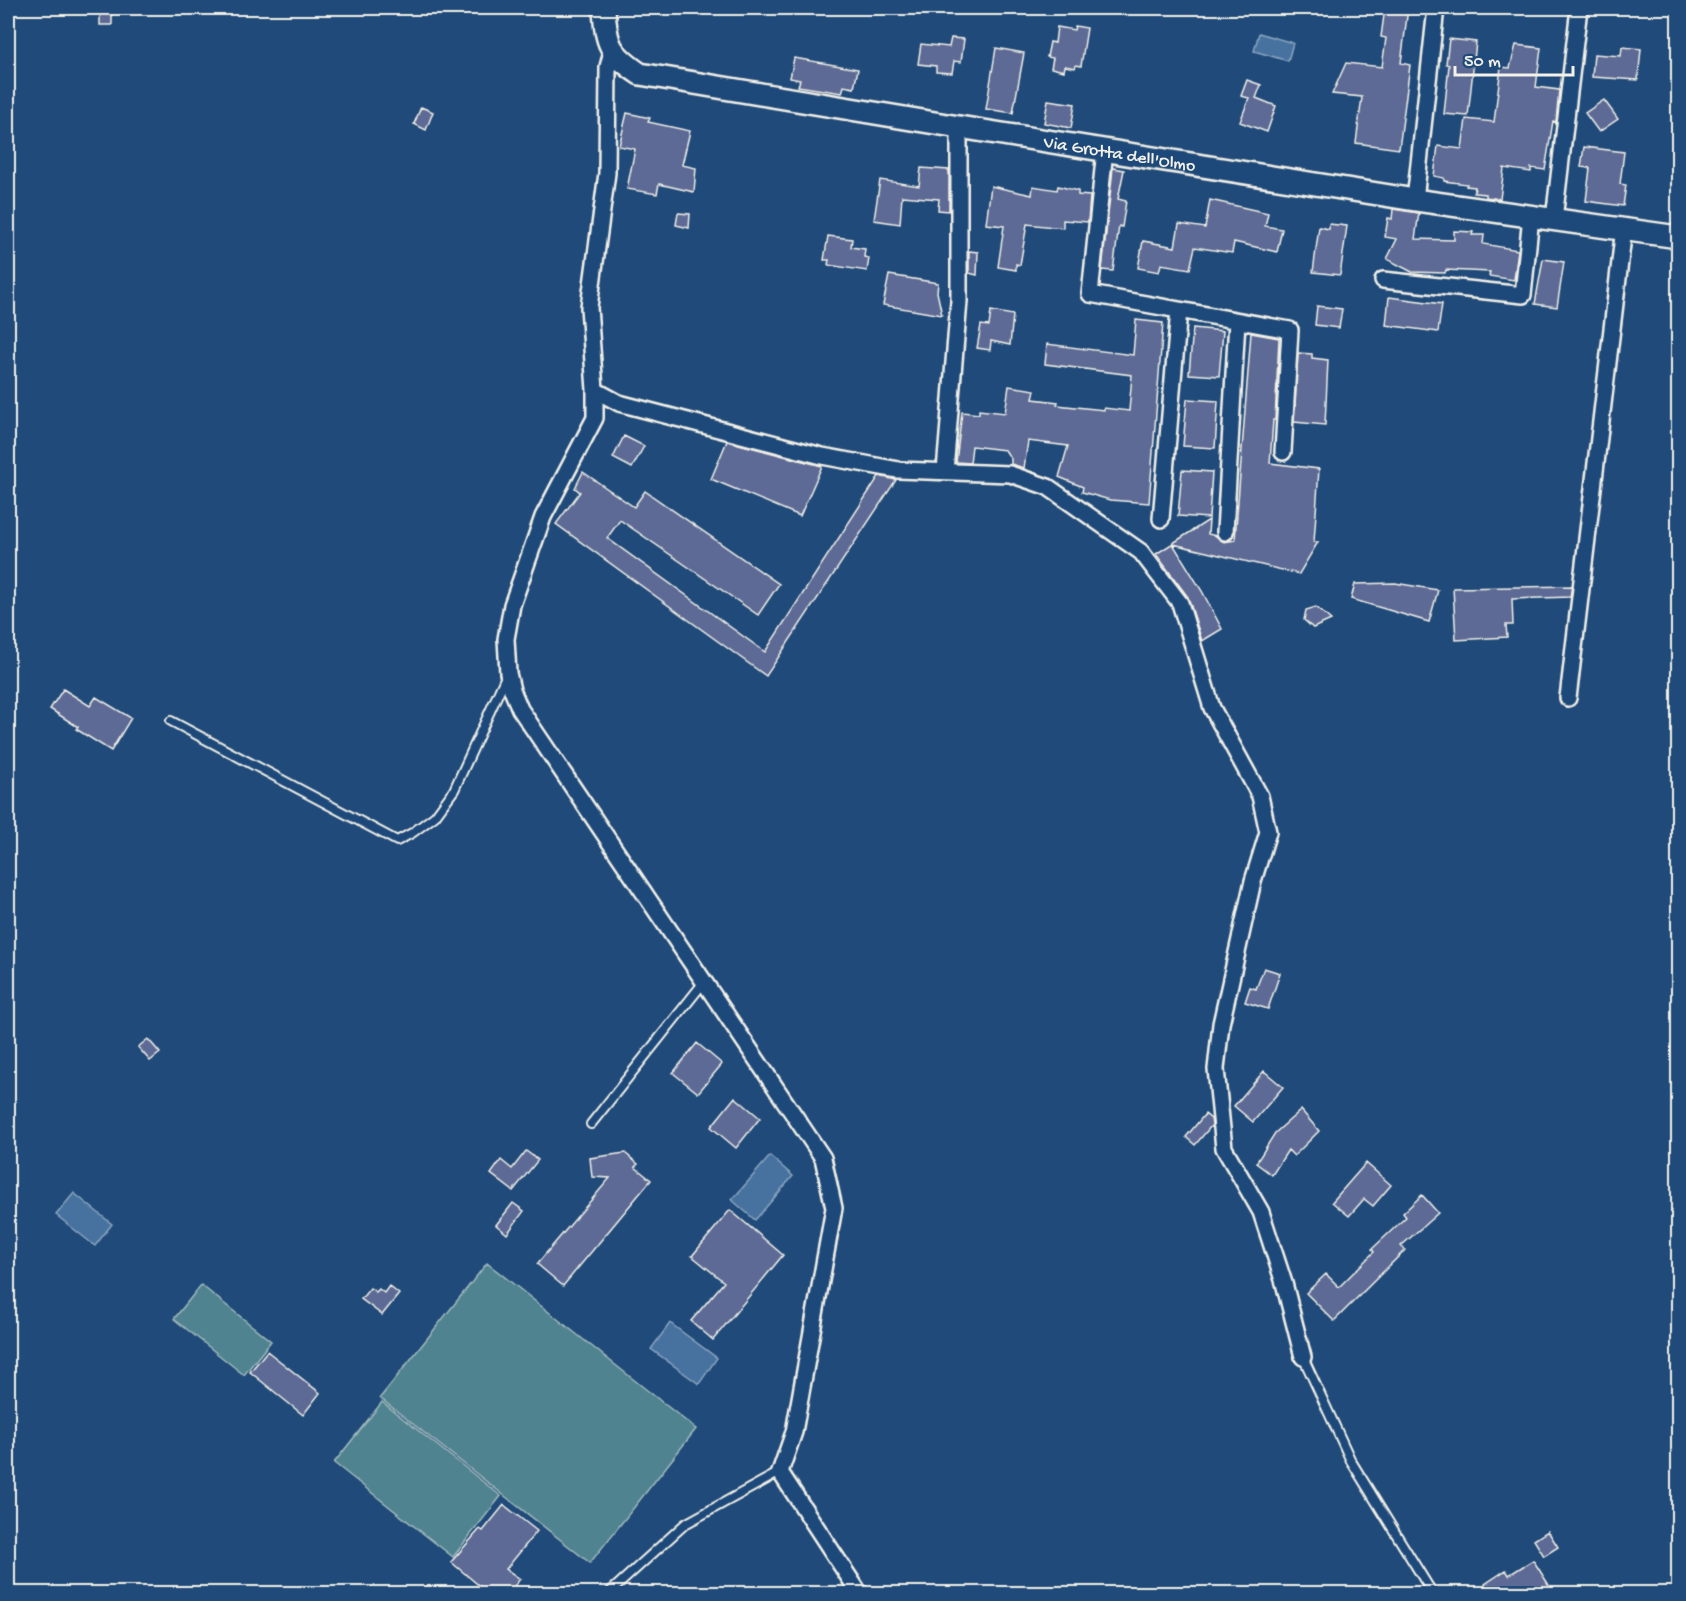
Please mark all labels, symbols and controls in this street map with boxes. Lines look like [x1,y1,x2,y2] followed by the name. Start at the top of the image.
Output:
[1455,39,1574,77] scale bar
[1464,52,1501,73] text: 50 m
[1041,133,1197,178] street label: Via Grotta dell'Olmo

